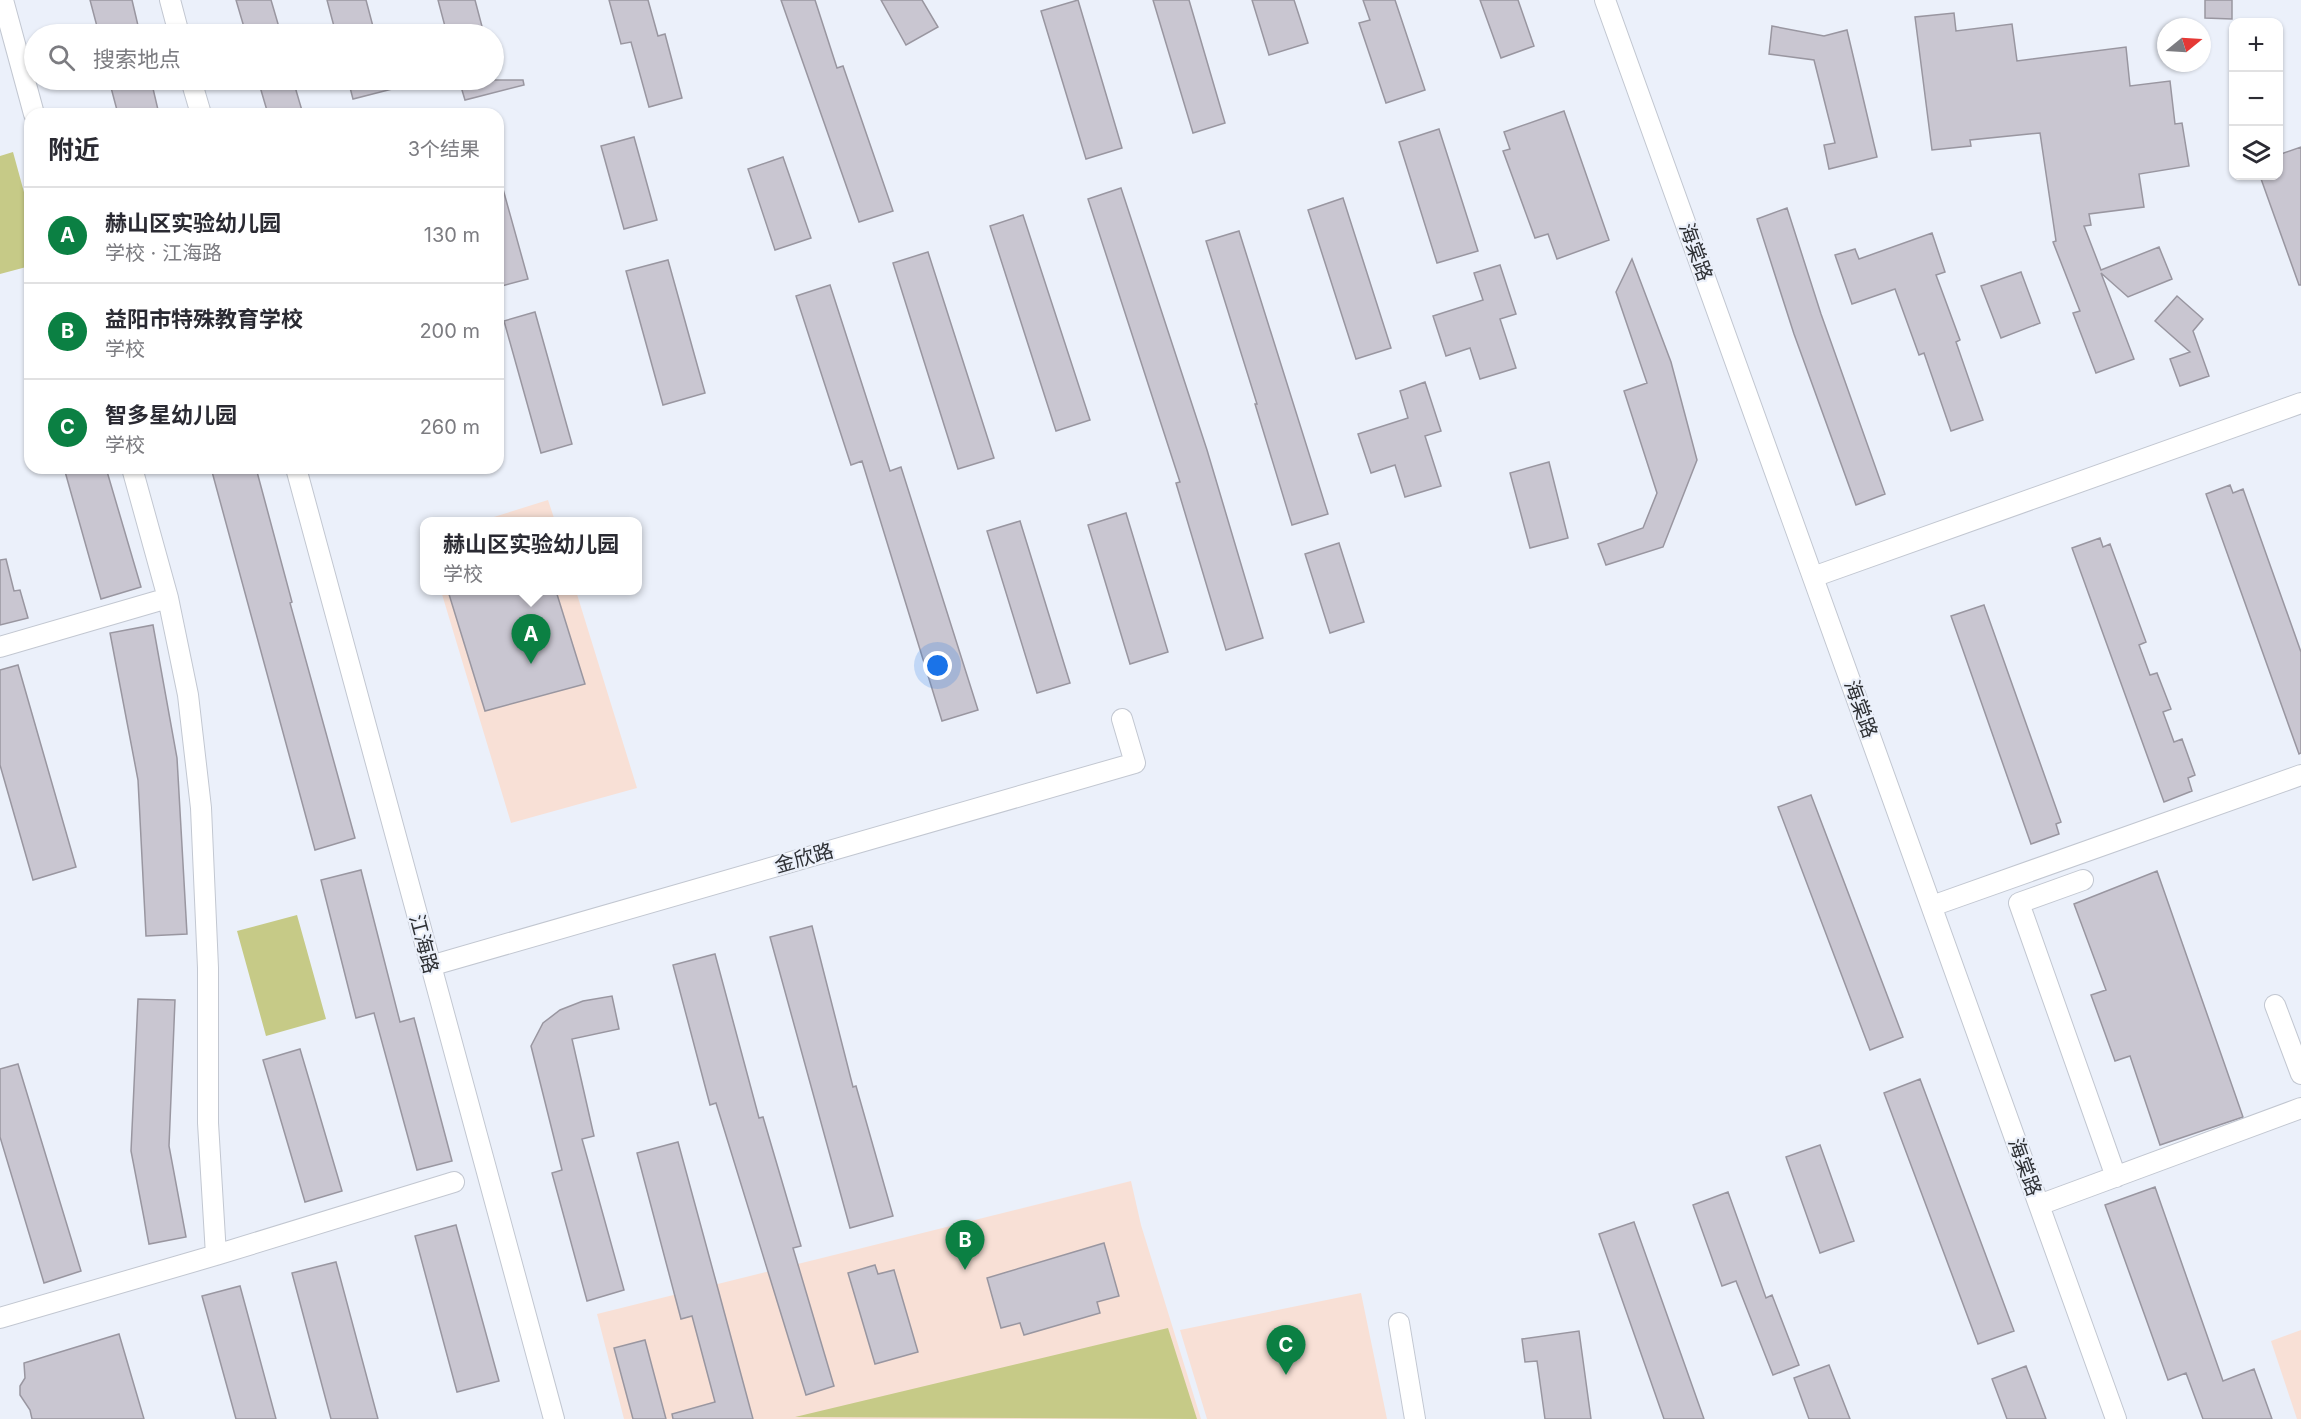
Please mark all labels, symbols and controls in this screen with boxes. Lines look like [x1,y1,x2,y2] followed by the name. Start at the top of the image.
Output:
[2157,18,2211,72] north arrow
[2229,18,2283,180] map controls
[2229,18,2283,72] button: +
[24,24,504,90] search box
[45,41,78,74] icon: search
[93,46,181,72] text: 搜索地点
[2229,72,2283,126] button: −
[2229,126,2283,180] button: layers
[48,134,100,165] text: 附近
[408,137,480,161] text: 3个结果
[105,210,281,236] text: 赫山区实验幼儿园
[1674,220,1718,284] street label: 海棠路
[60,223,75,247] text: A
[424,223,480,247] text: 130 m
[105,241,222,265] text: 学校 · 江海路
[105,306,303,332] text: 益阳市特殊教育学校
[61,319,74,343] text: B
[419,319,480,343] text: 200 m
[105,337,145,361] text: 学校
[105,402,237,428] text: 智多星幼儿园
[60,415,75,439] text: C
[420,415,480,439] text: 260 m
[105,433,145,457] text: 学校
[420,517,642,595] popup
[443,531,619,557] text: 赫山区实验幼儿园
[443,562,483,586] text: 学校
[512,614,550,664] pin: A
[923,651,952,680] your location
[1839,677,1883,741] street label: 海棠路
[772,838,836,878] street label: 金欣路
[405,912,443,976] street label: 江海路
[2003,1135,2047,1199] street label: 海棠路
[946,1220,984,1270] pin: B
[1266,1326,1306,1375] pin: C

